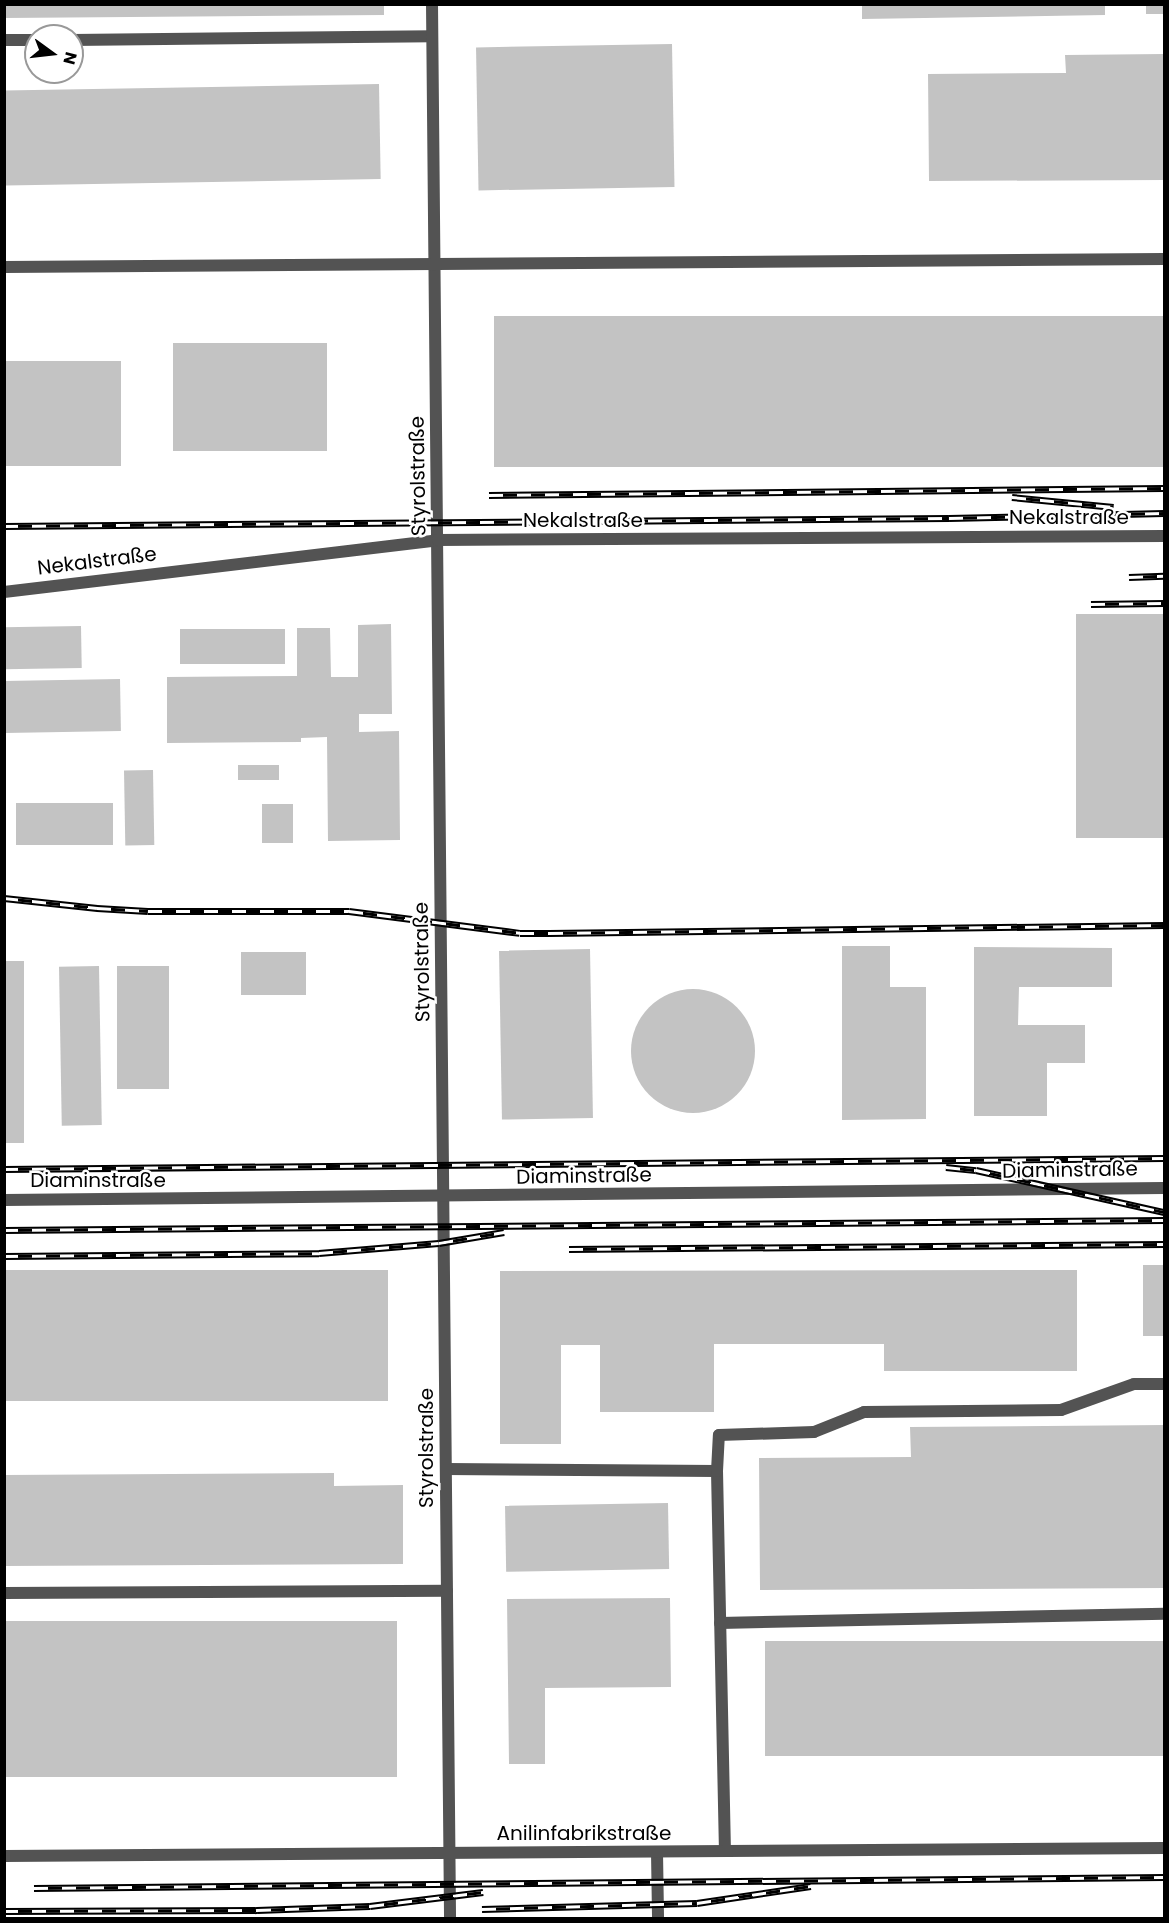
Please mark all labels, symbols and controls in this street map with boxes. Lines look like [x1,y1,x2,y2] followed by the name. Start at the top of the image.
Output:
[24,24,84,84] north arrow
[57,49,83,67] text: N
[405,416,431,536] street label: Styrolstraße
[1009,505,1129,529] street label: Nekalstraße
[523,508,643,532] street label: Nekalstraße
[36,542,158,580] street label: Nekalstraße
[409,902,435,1022] street label: Styrolstraße
[1002,1157,1138,1183] street label: Diaminstraße
[516,1163,652,1189] street label: Diaminstraße
[30,1168,166,1192] street label: Diaminstraße
[414,1388,438,1508] street label: Styrolstraße
[497,1821,671,1845] street label: Anilinfabrikstraße

